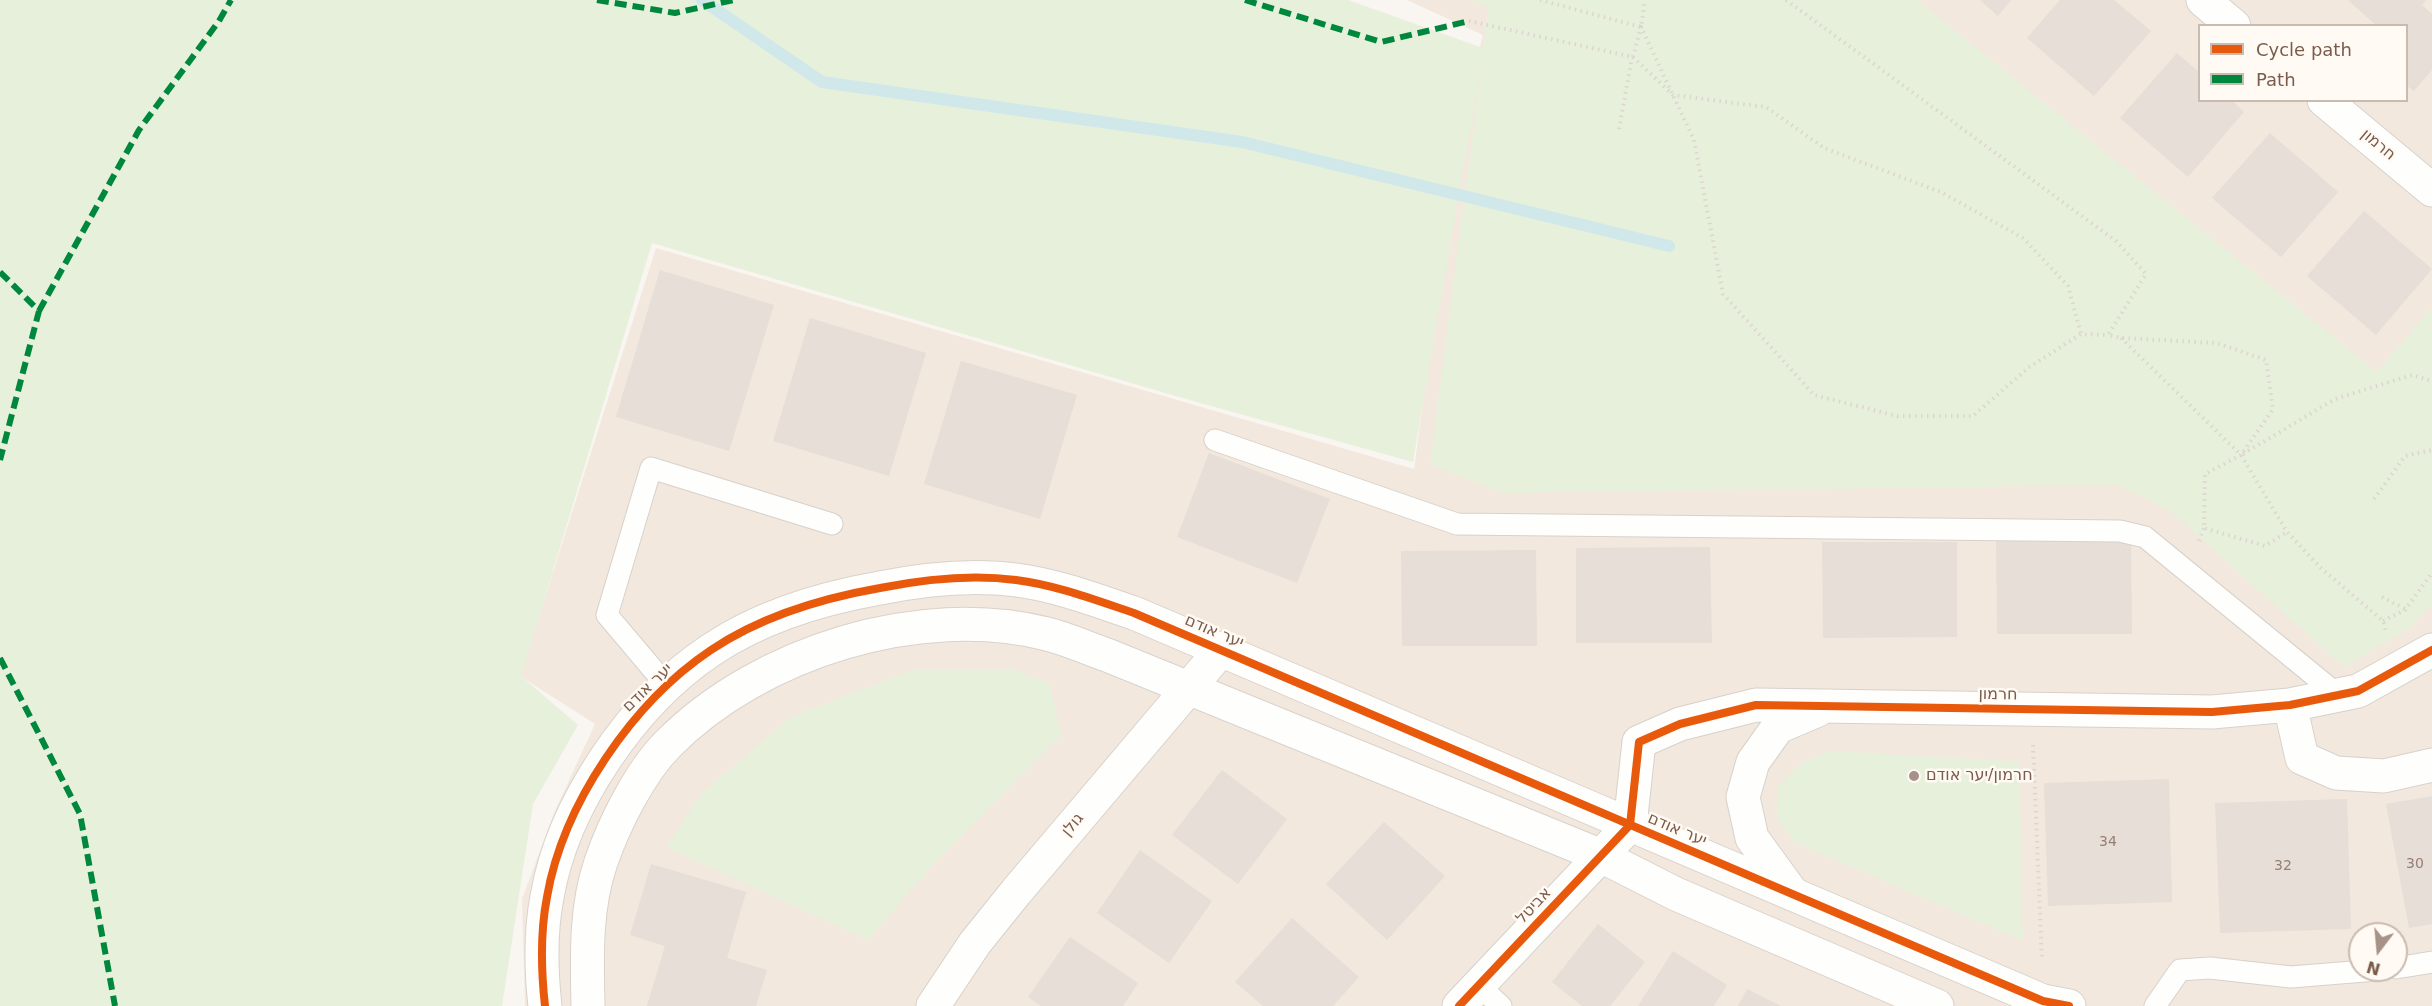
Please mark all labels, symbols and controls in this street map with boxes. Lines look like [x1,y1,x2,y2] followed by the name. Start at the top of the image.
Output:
[2198,24,2408,102] legend
[2256,39,2352,60] text: Cycle path
[2256,69,2296,90] text: Path
[2357,125,2399,165] street label: חרמון
[1182,611,1246,653] street label: יער אודם
[619,660,677,716] street label: יער אודם
[1978,685,2018,705] street label: חרמון
[1926,766,2033,786] place label: חרמון/יער אודם
[1907,769,1921,783] marker: חרמון/יער אודם
[1058,809,1088,841] street label: גולן
[1645,809,1709,851] street label: יער אודם
[2099,834,2117,850] house number: 34
[2406,856,2424,872] house number: 30
[2274,858,2292,874] house number: 32
[1512,884,1556,928] street label: אביטל
[2348,922,2408,982] north arrow
[2364,957,2383,979] text: N

